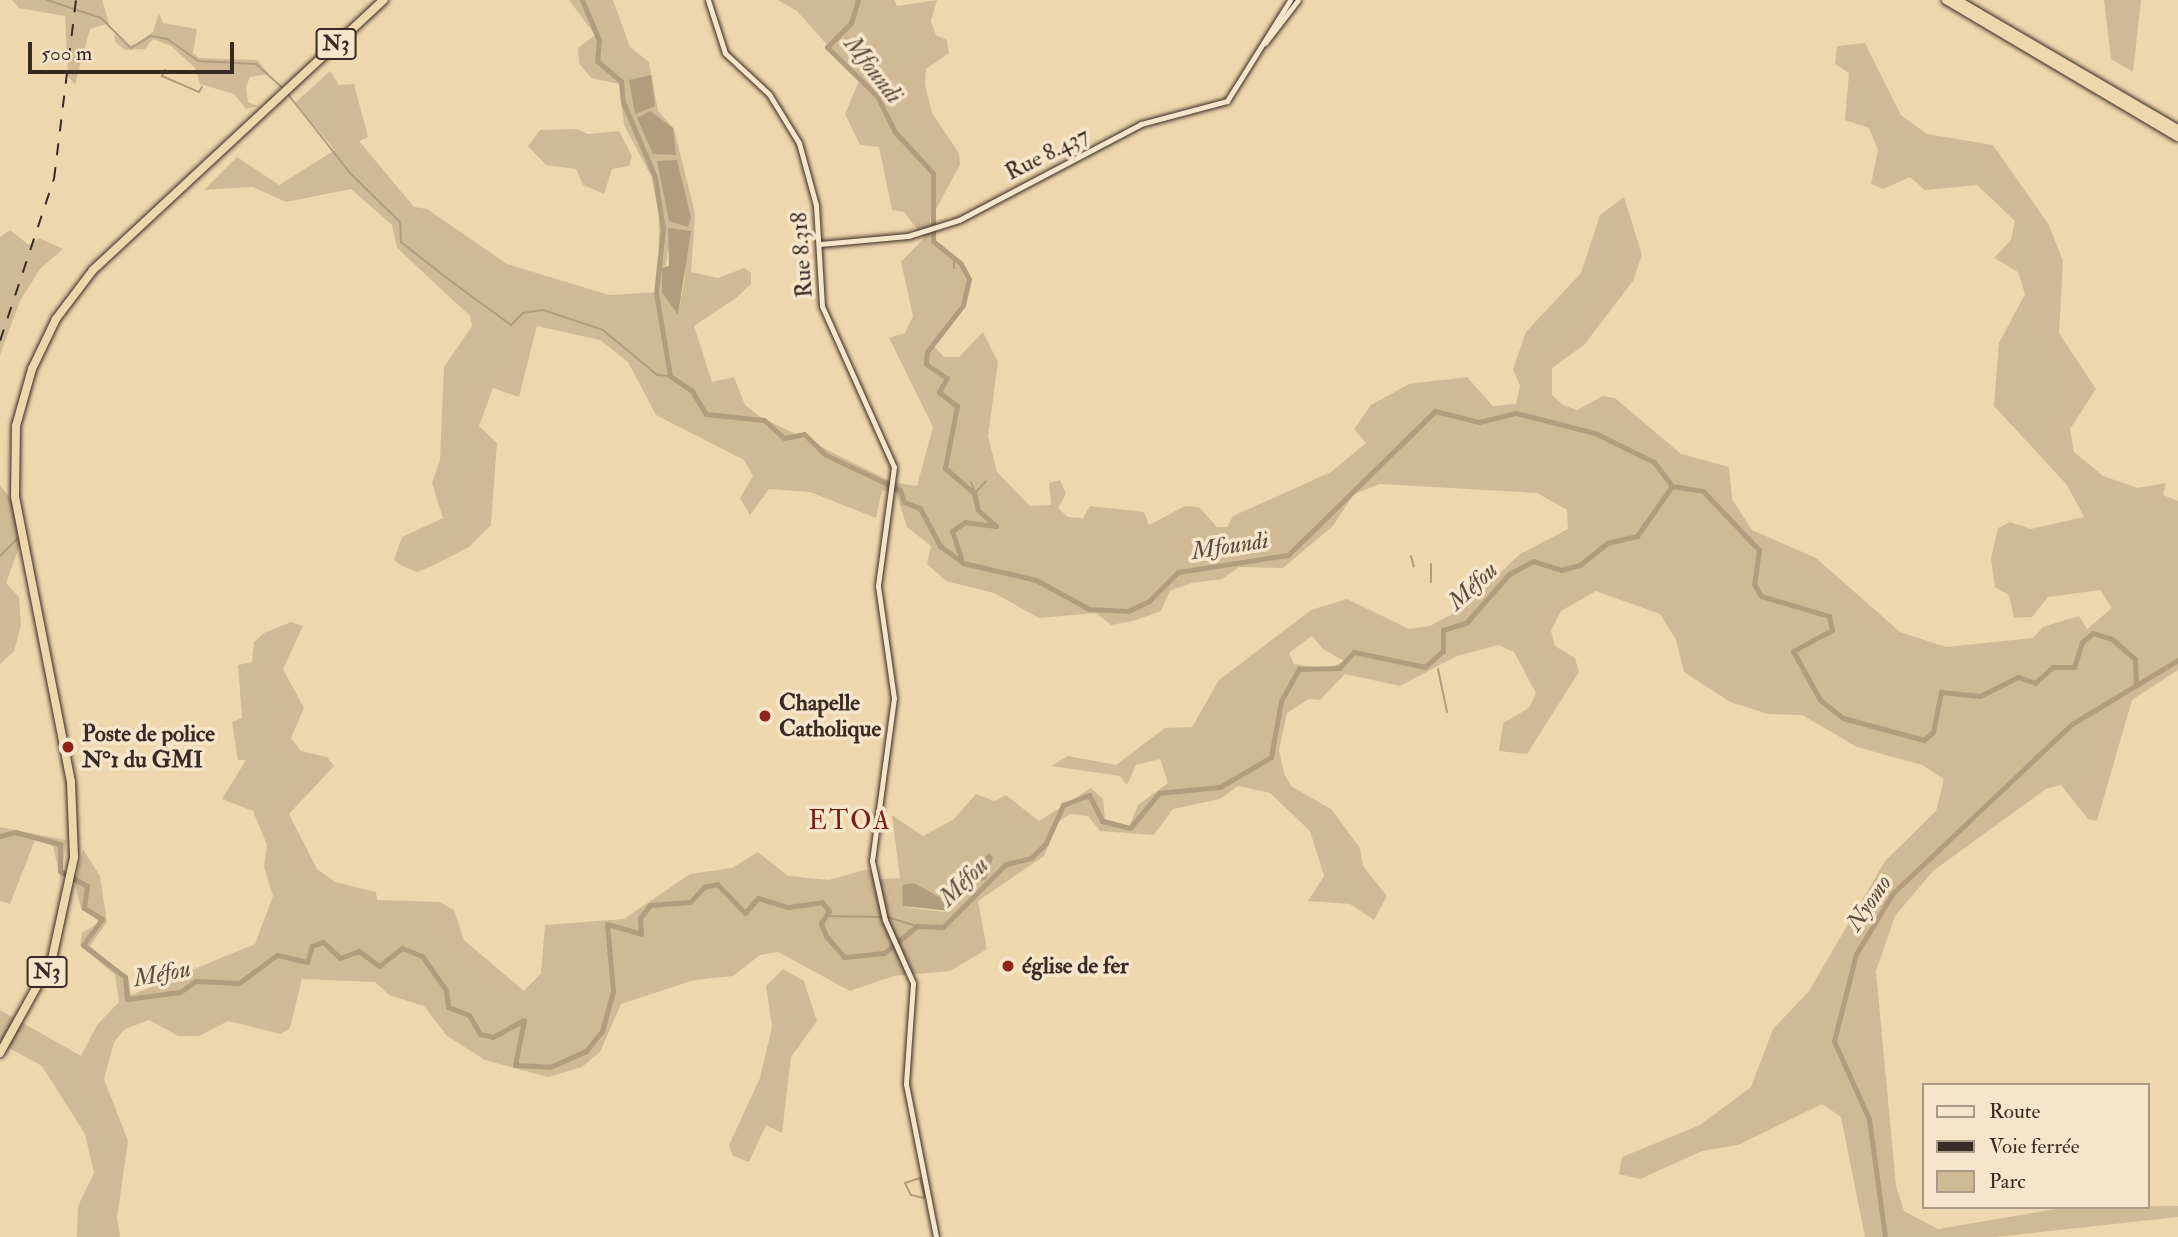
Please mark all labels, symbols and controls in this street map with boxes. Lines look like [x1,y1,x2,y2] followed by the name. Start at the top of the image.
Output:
[315,26,357,61] road number: N3
[32,28,238,72] scale bar
[838,31,908,109] water label: Mfoundi
[41,40,92,67] text: 500 m
[1001,121,1093,187] street label: Rue 8.437
[785,211,819,299] street label: Rue 8.318
[1189,526,1271,566] water label: Mfoundi
[1442,556,1504,616] water label: Méfou
[779,689,881,743] place label: Chapelle Catholique
[757,708,773,724] marker: Chapelle Catholique
[82,720,215,774] place label: Poste de police N°1 du GMI
[60,739,76,755] marker: Poste de police N°1 du GMI
[809,806,891,838] district label: ETOA
[933,851,995,913] water label: Méfou
[1840,870,1898,936] water label: Nyomo
[1022,952,1129,980] place label: église de fer
[26,954,68,990] road number: N3
[131,954,193,994] water label: Méfou
[1000,958,1016,974] marker: église de fer
[1923,1083,2150,1209] legend
[1989,1098,2040,1125] text: Route
[1989,1133,2079,1160] text: Voie ferrée
[1989,1168,2026,1195] text: Parc

